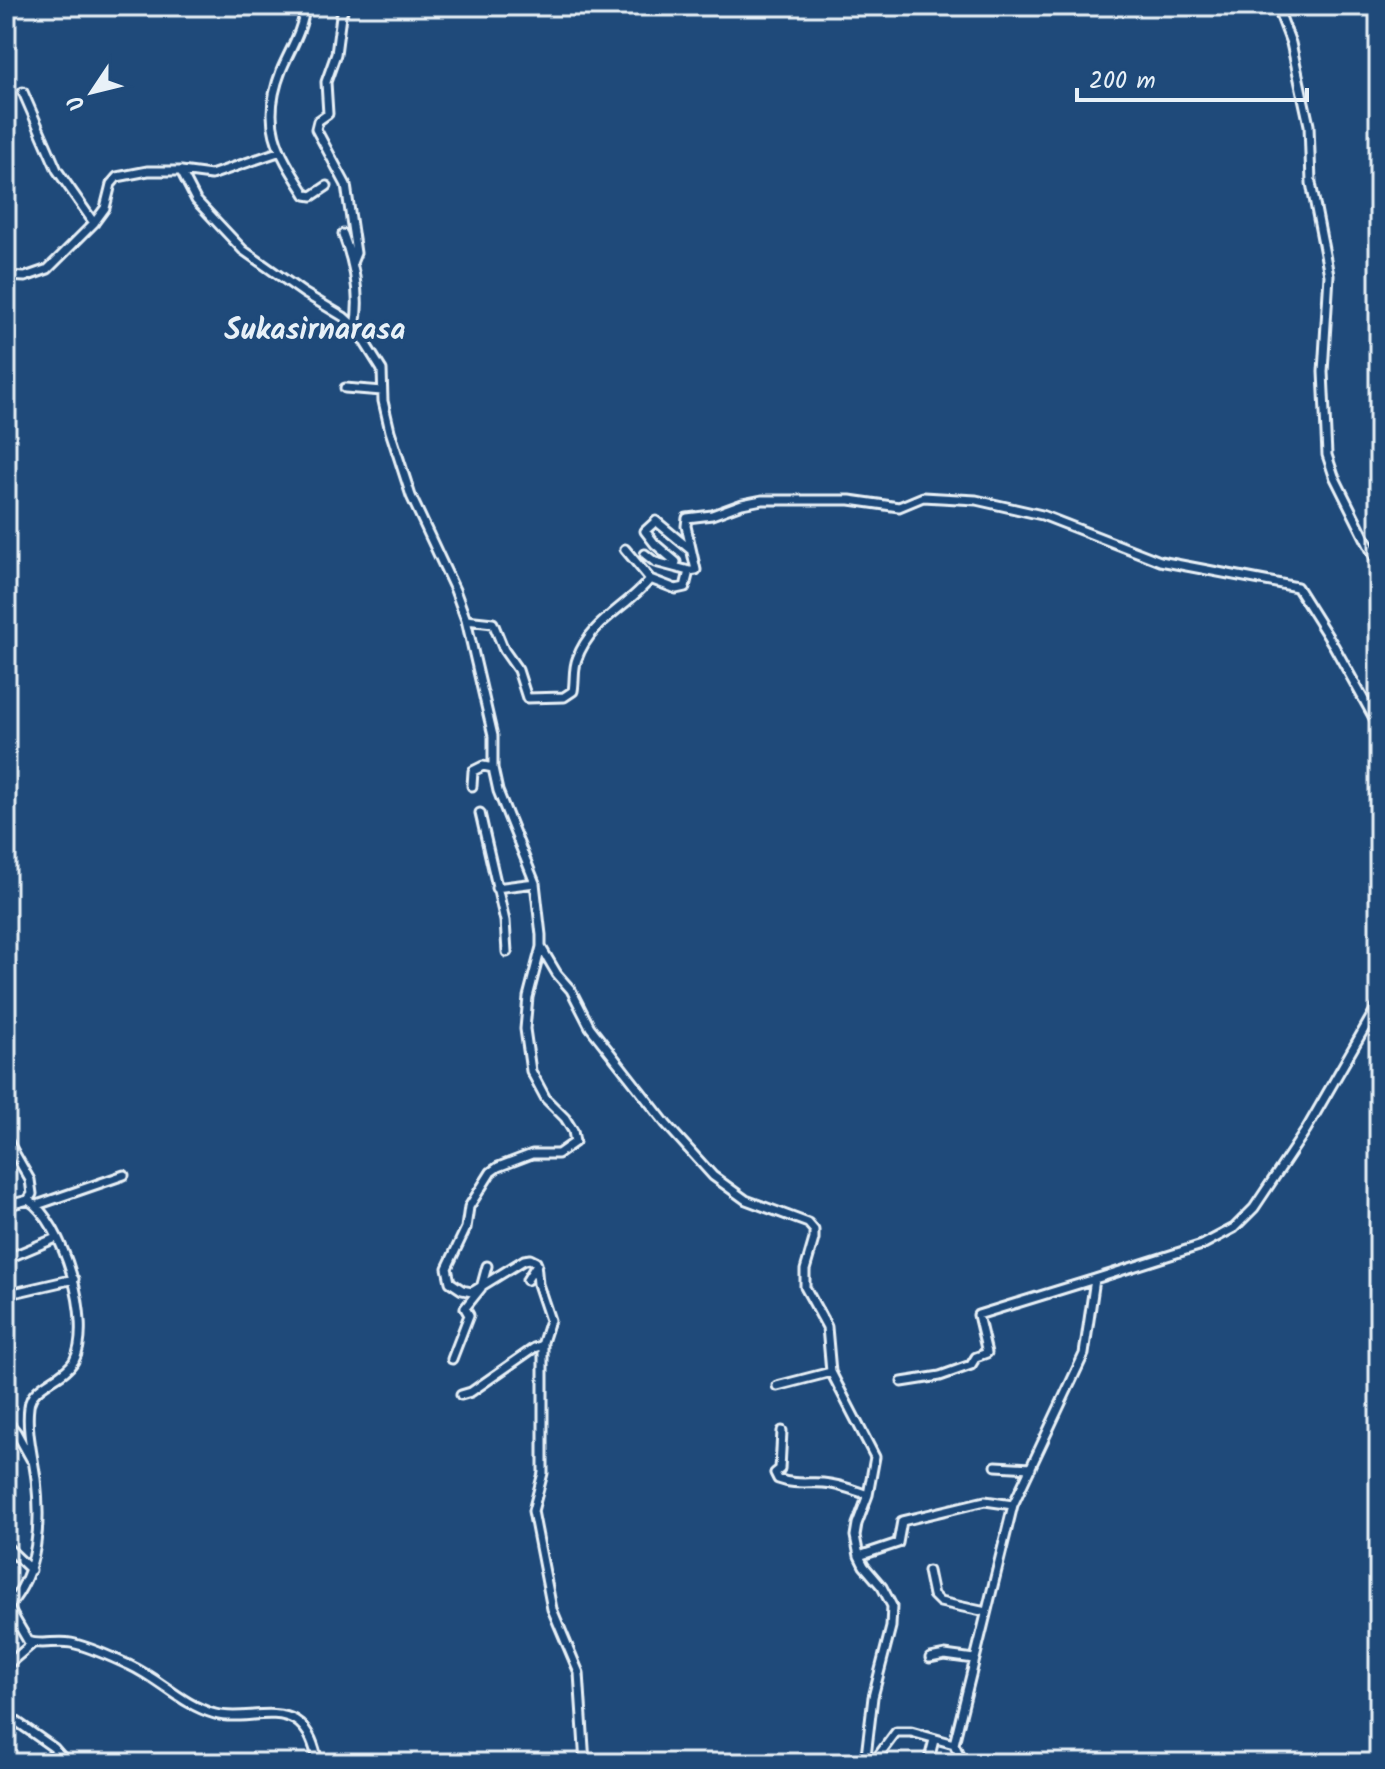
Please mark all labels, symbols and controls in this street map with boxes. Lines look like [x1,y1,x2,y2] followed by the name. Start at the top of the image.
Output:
[52,52,132,132] north arrow
[1077,52,1307,102] scale bar
[1089,62,1156,101] text: 200 m
[60,87,96,117] text: U
[224,307,406,355] district label: Sukasirnarasa

